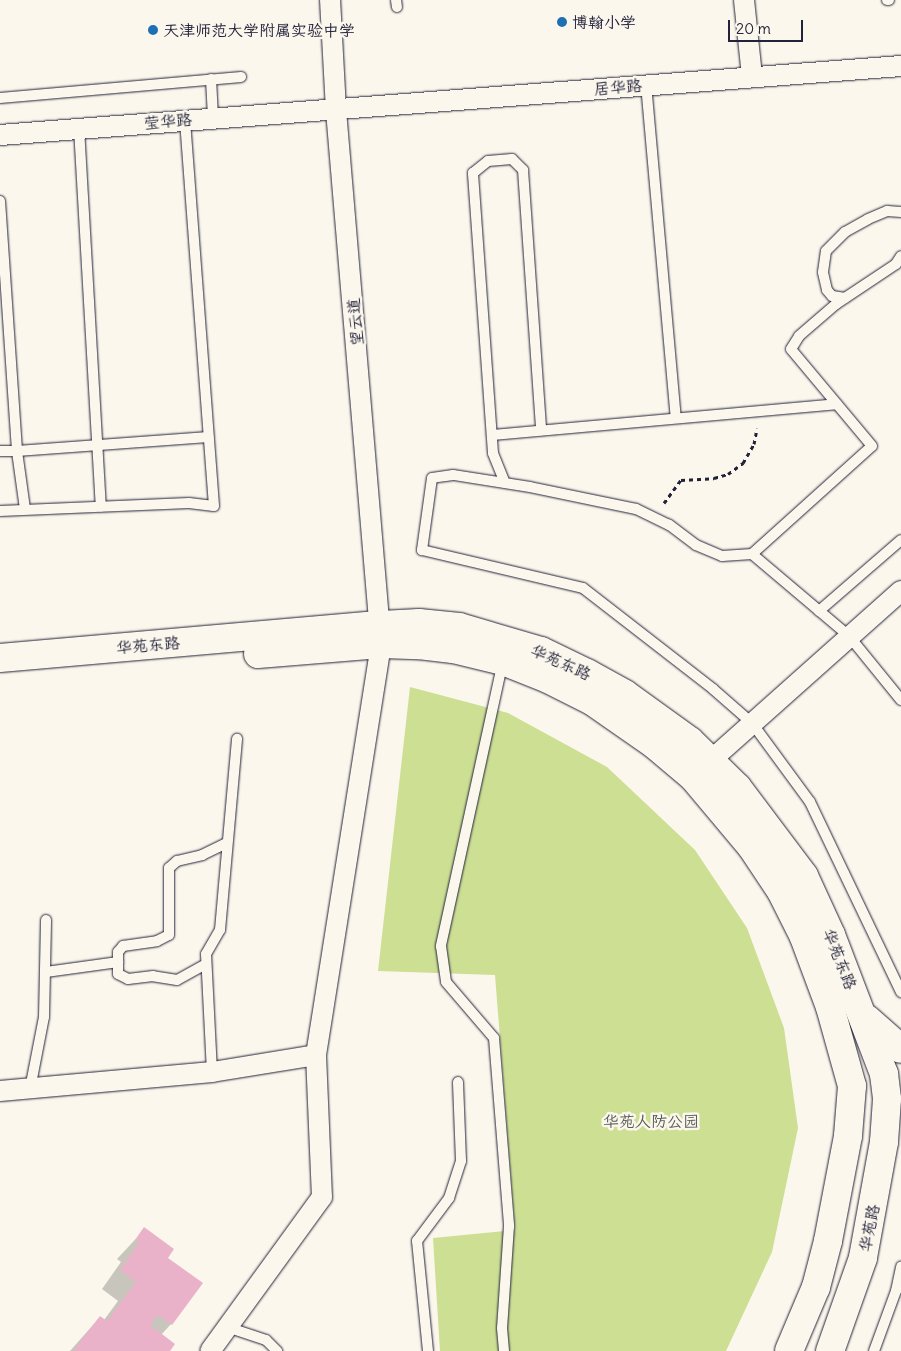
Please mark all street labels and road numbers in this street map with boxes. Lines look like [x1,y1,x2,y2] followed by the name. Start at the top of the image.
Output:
[593,75,643,99] street label: 居华路
[143,109,193,133] street label: 莹华路
[343,297,367,347] street label: 望云道
[115,633,181,657] street label: 华苑东路
[528,640,594,684] street label: 华苑东路
[819,926,861,992] street label: 华苑东路
[855,1203,883,1253] street label: 华苑路

